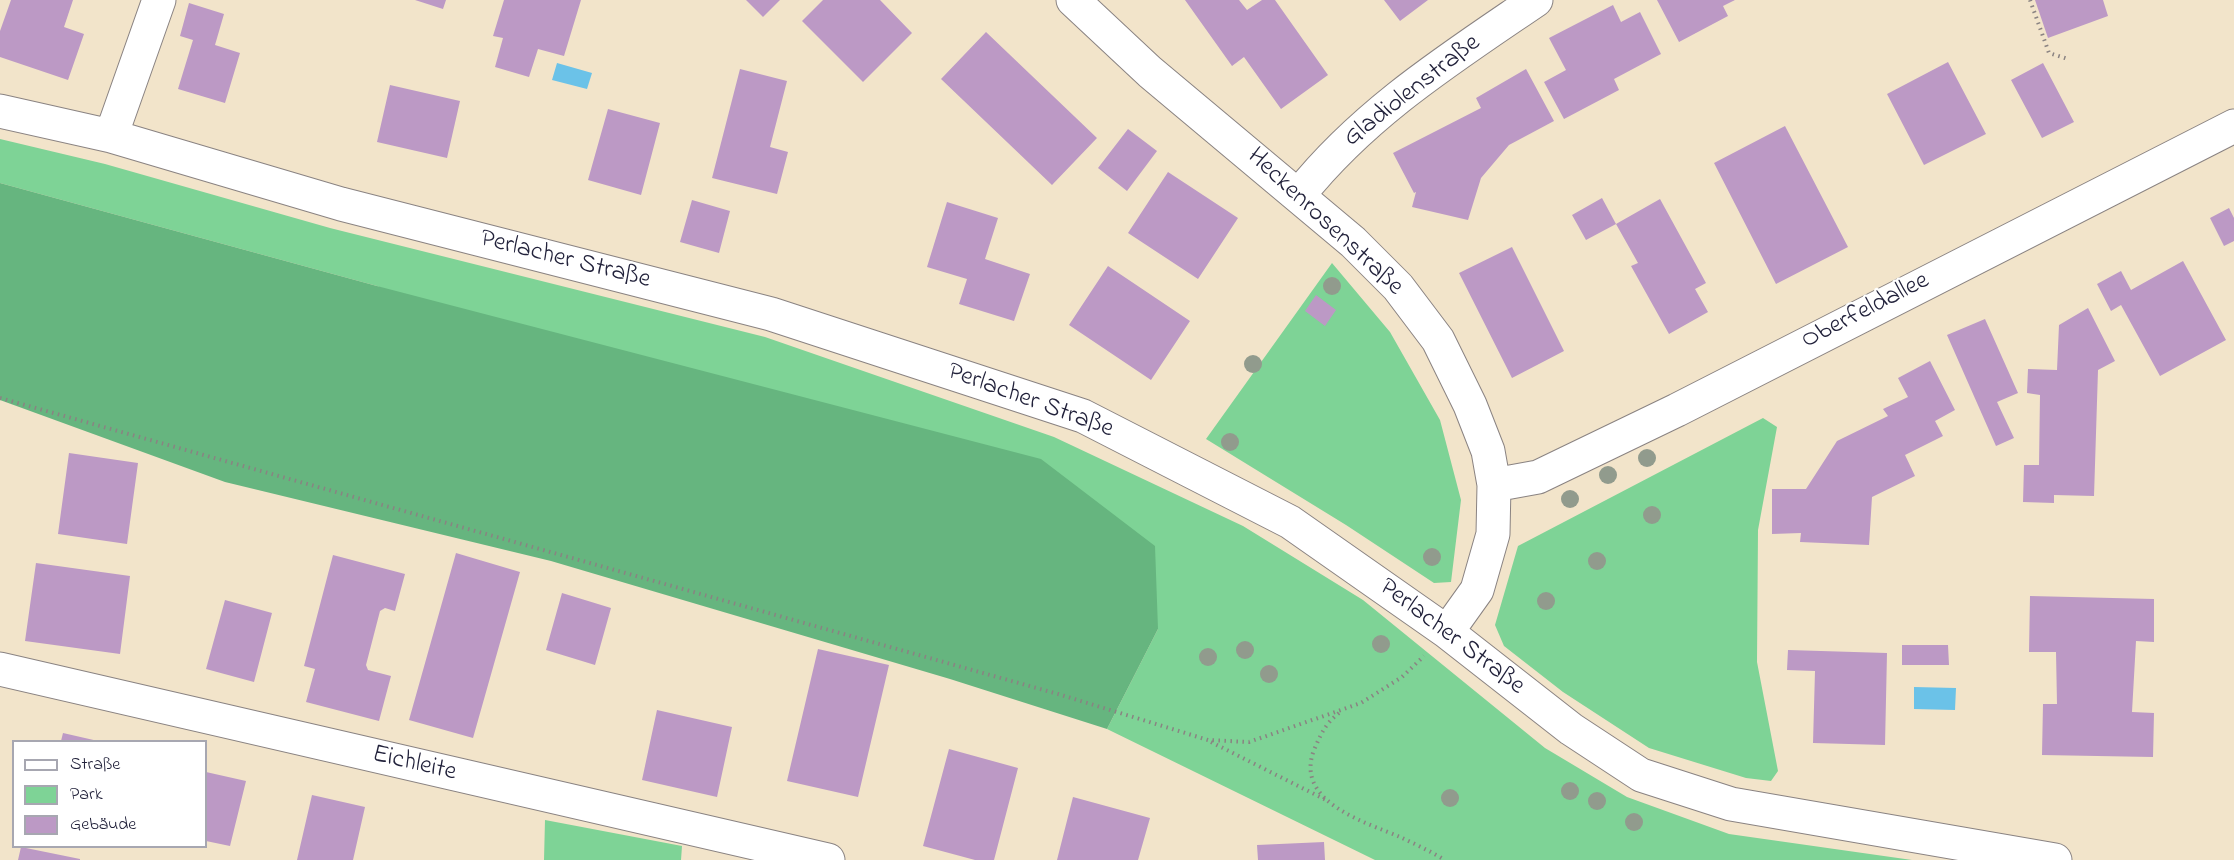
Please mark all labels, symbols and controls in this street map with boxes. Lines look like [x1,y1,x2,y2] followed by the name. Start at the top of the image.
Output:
[1338,29,1488,155] street label: Gladiolenstraße
[1239,142,1409,304] street label: Heckenrosenstraße
[477,225,653,297] street label: Perlacher Straße
[1797,266,1935,358] street label: Oberfeldallee
[943,358,1117,446] street label: Perlacher Straße
[1372,573,1530,703] street label: Perlacher Straße
[12,740,207,848] legend
[369,740,459,790] street label: Eichleite
[70,752,120,778] text: Straße
[70,782,103,808] text: Park
[70,812,136,838] text: Gebäude

